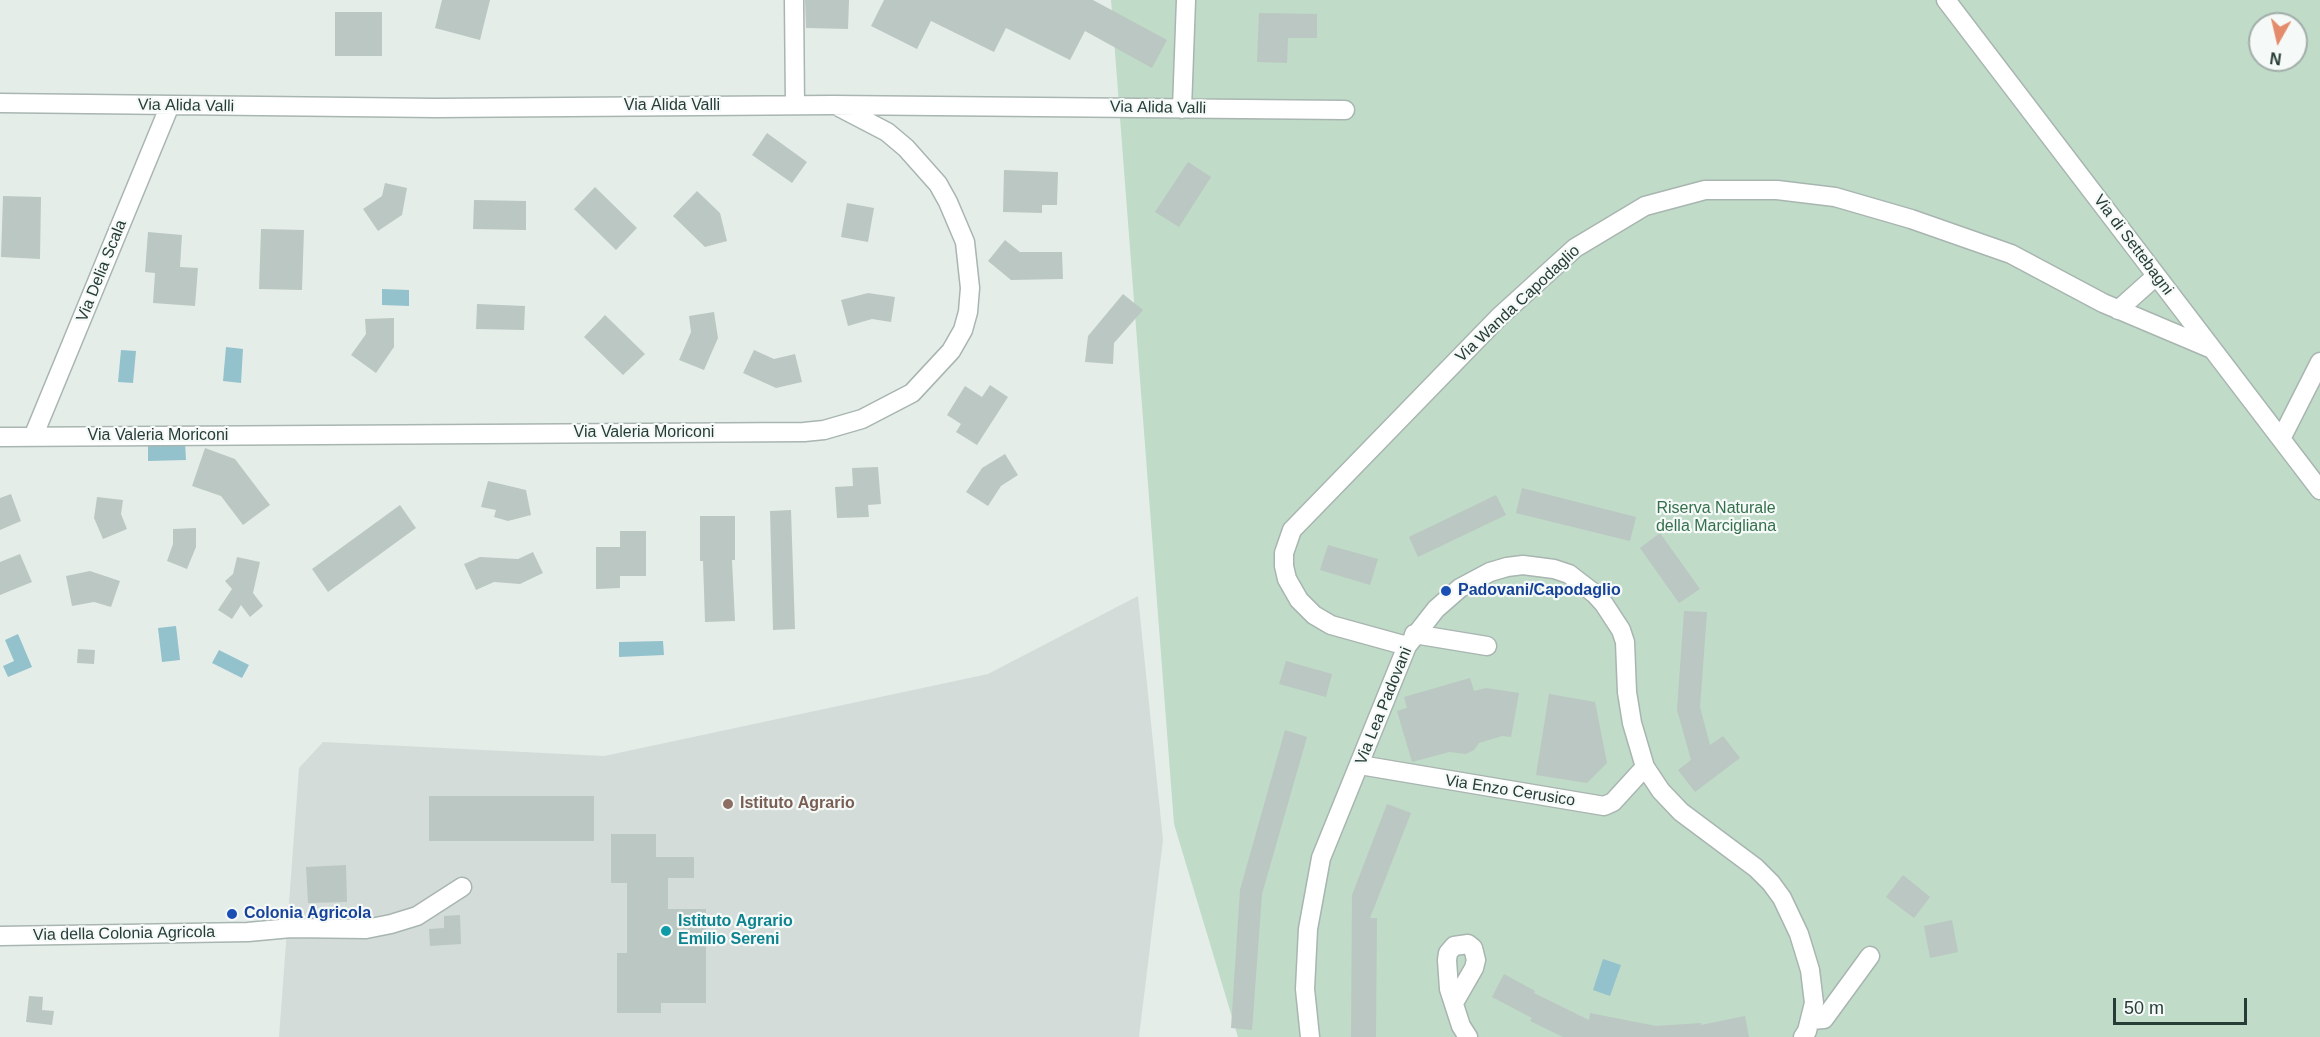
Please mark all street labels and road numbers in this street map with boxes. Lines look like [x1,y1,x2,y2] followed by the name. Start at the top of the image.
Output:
[138,96,234,116] street label: Via Alida Valli
[624,96,720,116] street label: Via Alida Valli
[1110,98,1206,118] street label: Via Alida Valli
[2089,191,2177,299] street label: Via di Settebagni
[73,217,131,325] street label: Via Delia Scala
[1452,241,1584,367] street label: Via Wanda Capodaglio
[574,423,714,443] street label: Via Valeria Moriconi
[88,426,228,446] street label: Via Valeria Moriconi
[1352,644,1416,768] street label: Via Lea Padovani
[1444,771,1576,811] street label: Via Enzo Cerusico
[33,923,215,945] street label: Via della Colonia Agricola

